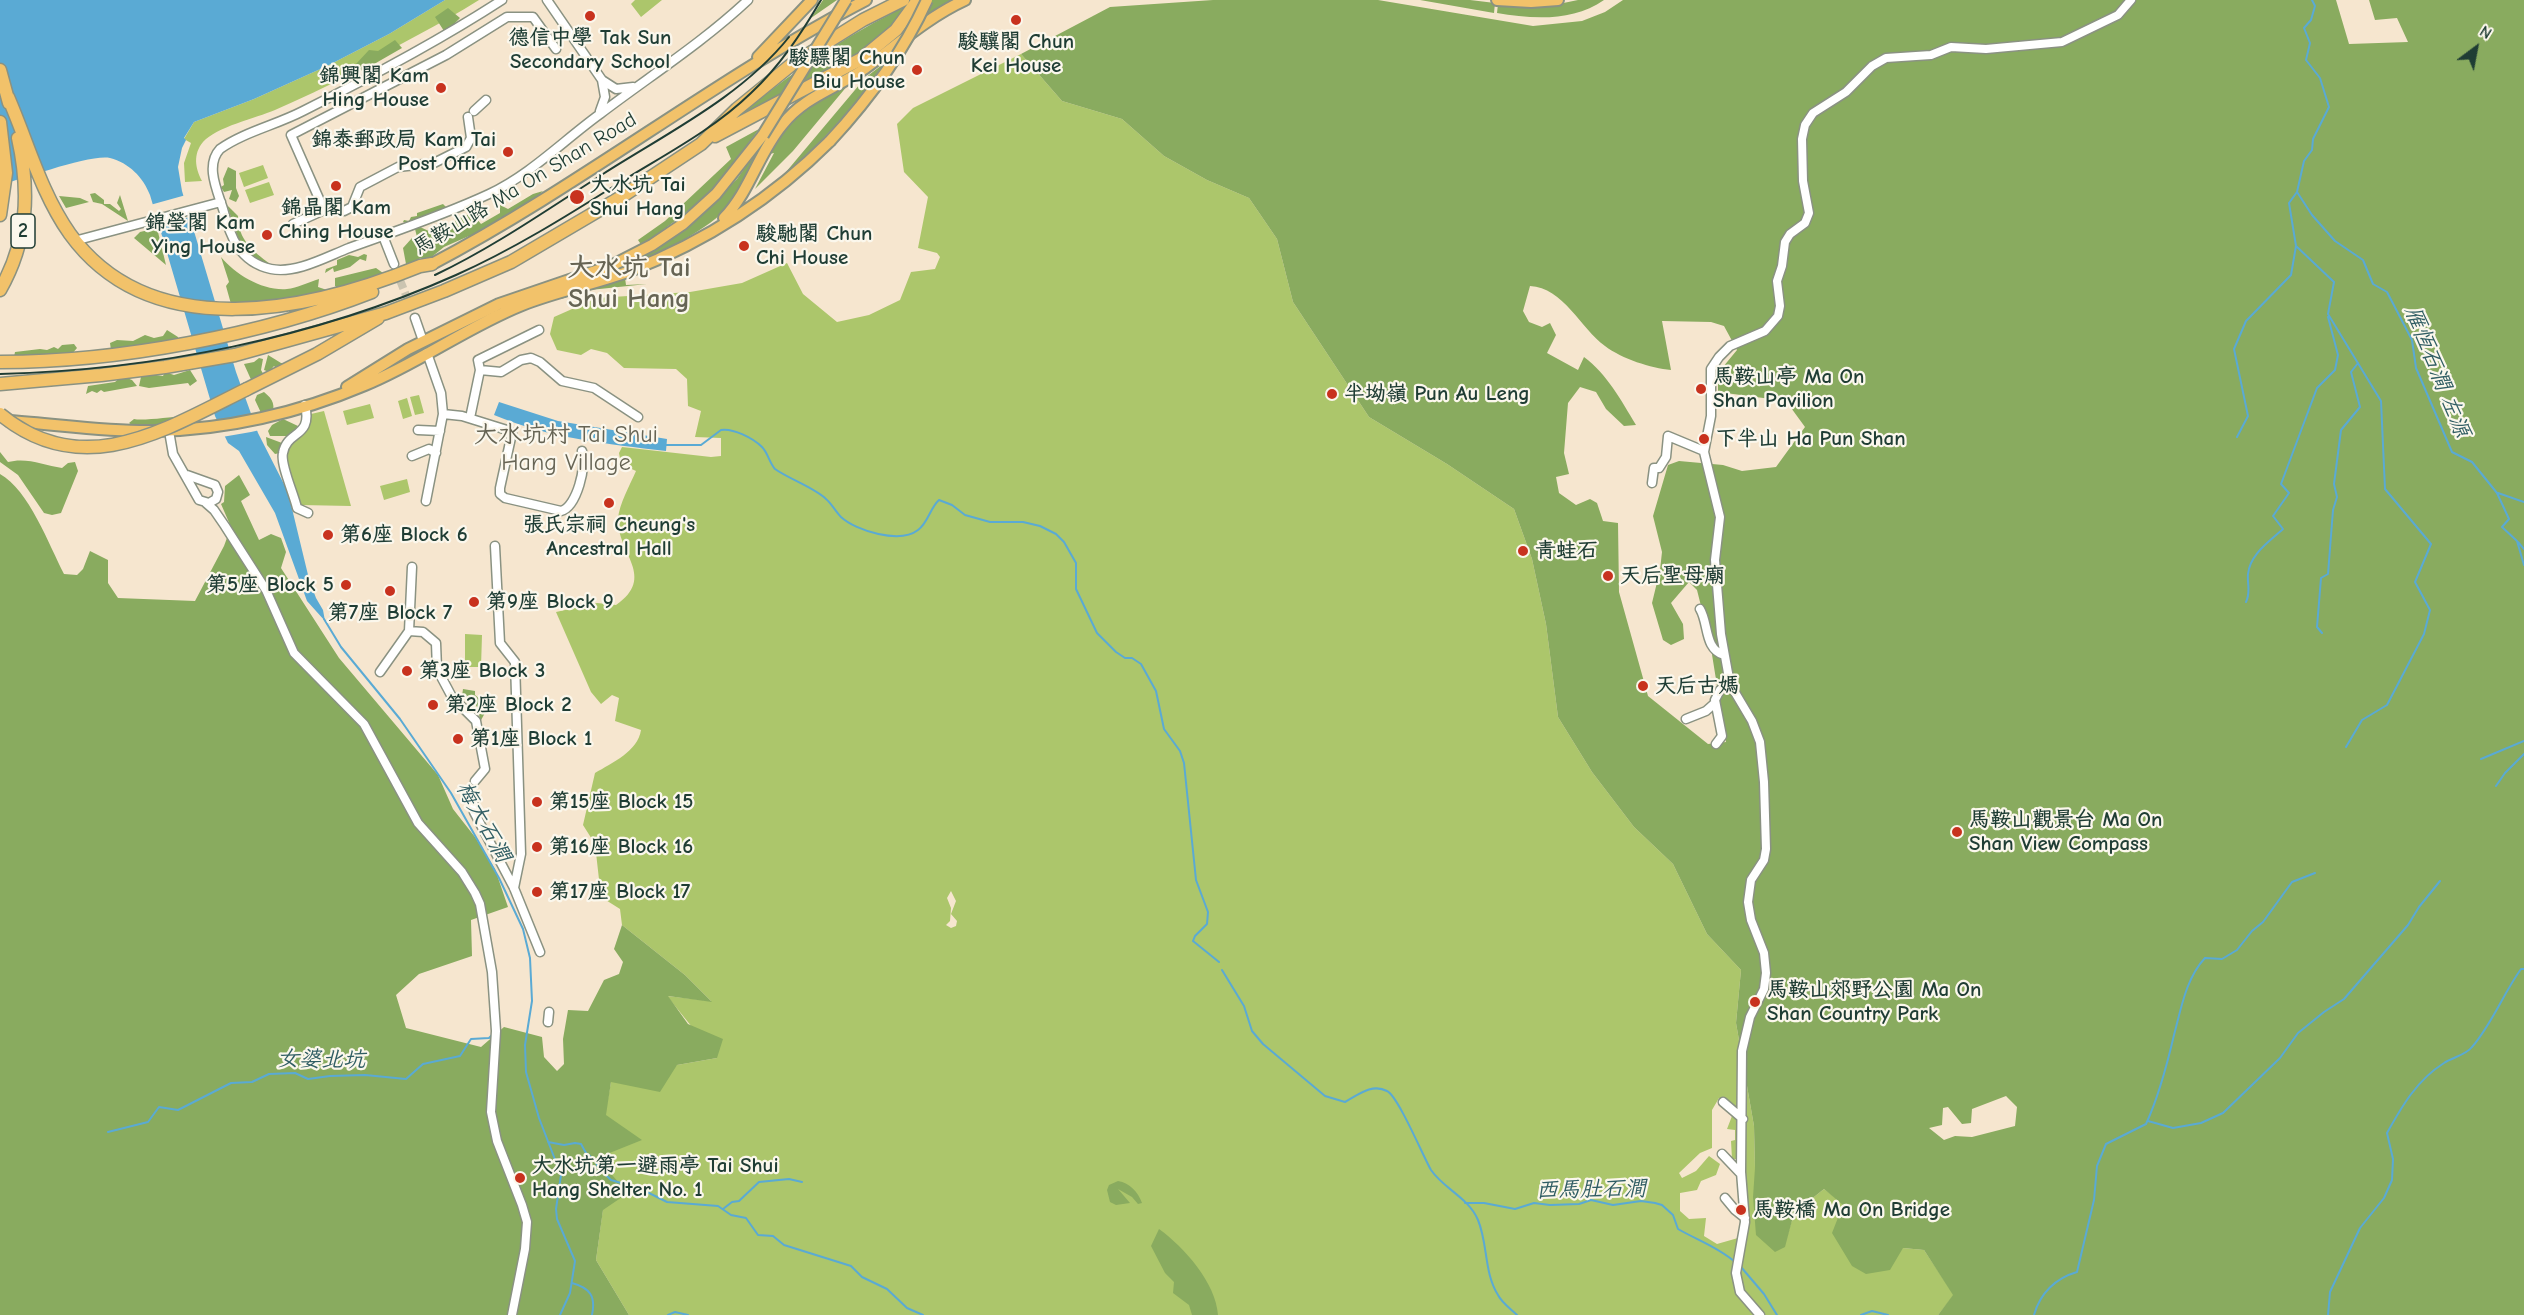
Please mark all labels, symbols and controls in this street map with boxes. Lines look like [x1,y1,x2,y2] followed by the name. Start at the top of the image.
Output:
[583,9,597,23] marker: 德信中學 Tak Sun Secondary School
[1009,13,1023,27] marker: 駿驥閣 Chun Kei House
[2446,18,2506,78] north arrow
[2476,22,2495,43] text: N
[509,25,671,75] place label: 德信中學 Tak Sun Secondary School
[958,29,1074,79] place label: 駿驥閣 Chun Kei House
[789,45,905,95] place label: 駿驃閣 Chun Biu House
[319,63,429,113] place label: 錦興閣 Kam Hing House
[910,63,924,77] marker: 駿驃閣 Chun Biu House
[434,81,448,95] marker: 錦興閣 Kam Hing House
[409,107,641,261] street label: 馬鞍山路 Ma On Shan Road
[312,127,496,177] place label: 錦泰郵政局 Kam Tai Post Office
[501,145,515,159] marker: 錦泰郵政局 Kam Tai Post Office
[590,172,686,222] place label: 大水坑 Tai Shui Hang
[329,179,343,193] marker: 錦晶閣 Kam Ching House
[568,188,586,206] marker: 大水坑 Tai Shui Hang
[278,195,394,245] place label: 錦晶閣 Kam Ching House
[145,210,255,260] place label: 錦瑩閣 Kam Ying House
[11,214,35,248] road number: 2
[756,221,872,271] place label: 駿馳閣 Chun Chi House
[260,228,274,242] marker: 錦瑩閣 Kam Ying House
[737,239,751,253] marker: 駿馳閣 Chun Chi House
[561,252,697,315] district label: 大水坑 Tai Shui Hang
[2399,302,2475,442] water label: 雁恆石澗 左源
[1713,364,1864,414] place label: 馬鞍山亭 Ma On Shan Pavilion
[1344,381,1530,407] place label: 半坳嶺 Pun Au Leng
[1694,382,1708,396] marker: 馬鞍山亭 Ma On Shan Pavilion
[1325,387,1339,401] marker: 半坳嶺 Pun Au Leng
[474,421,658,477] district label: 大水坑村 Tai Shui Hang Village
[1716,426,1906,452] place label: 下半山 Ha Pun Shan
[1697,432,1711,446] marker: 下半山 Ha Pun Shan
[602,496,616,510] marker: 張氏宗祠 Cheung's Ancestral Hall
[523,512,695,562] place label: 張氏宗祠 Cheung's Ancestral Hall
[340,522,468,548] place label: 第6座 Block 6
[321,528,335,542] marker: 第6座 Block 6
[1535,538,1598,564] place label: 青蛙石
[1516,544,1530,558] marker: 青蛙石
[1620,563,1725,589] place label: 天后聖母廟
[1601,569,1615,583] marker: 天后聖母廟
[206,572,334,598] place label: 第5座 Block 5
[339,578,353,592] marker: 第5座 Block 5
[383,584,397,598] marker: 第7座 Block 7
[486,589,614,615] place label: 第9座 Block 9
[467,595,481,609] marker: 第9座 Block 9
[328,600,452,626] place label: 第7座 Block 7
[419,658,545,684] place label: 第3座 Block 3
[400,664,414,678] marker: 第3座 Block 3
[1655,673,1739,699] place label: 天后古媽
[1636,679,1650,693] marker: 天后古媽
[445,692,572,718] place label: 第2座 Block 2
[426,698,440,712] marker: 第2座 Block 2
[470,726,592,752] place label: 第1座 Block 1
[451,732,465,746] marker: 第1座 Block 1
[450,777,516,867] water label: 梅大石澗
[549,789,694,815] place label: 第15座 Block 15
[530,795,544,809] marker: 第15座 Block 15
[1969,807,2162,857] place label: 馬鞍山觀景台 Ma On Shan View Compass
[1950,825,1964,839] marker: 馬鞍山觀景台 Ma On Shan View Compass
[549,834,693,860] place label: 第16座 Block 16
[530,840,544,854] marker: 第16座 Block 16
[549,879,690,905] place label: 第17座 Block 17
[530,885,544,899] marker: 第17座 Block 17
[1767,977,1981,1027] place label: 馬鞍山郊野公園 Ma On Shan Country Park
[1748,995,1762,1009] marker: 馬鞍山郊野公園 Ma On Shan Country Park
[277,1046,365,1074] water label: 女婆北坑
[532,1153,779,1203] place label: 大水坑第一避雨亭 Tai Shui Hang Shelter No. 1
[513,1171,527,1185] marker: 大水坑第一避雨亭 Tai Shui Hang Shelter No. 1
[1536,1176,1646,1204] water label: 西馬肚石澗
[1753,1197,1950,1223] place label: 馬鞍橋 Ma On Bridge
[1734,1203,1748,1217] marker: 馬鞍橋 Ma On Bridge

